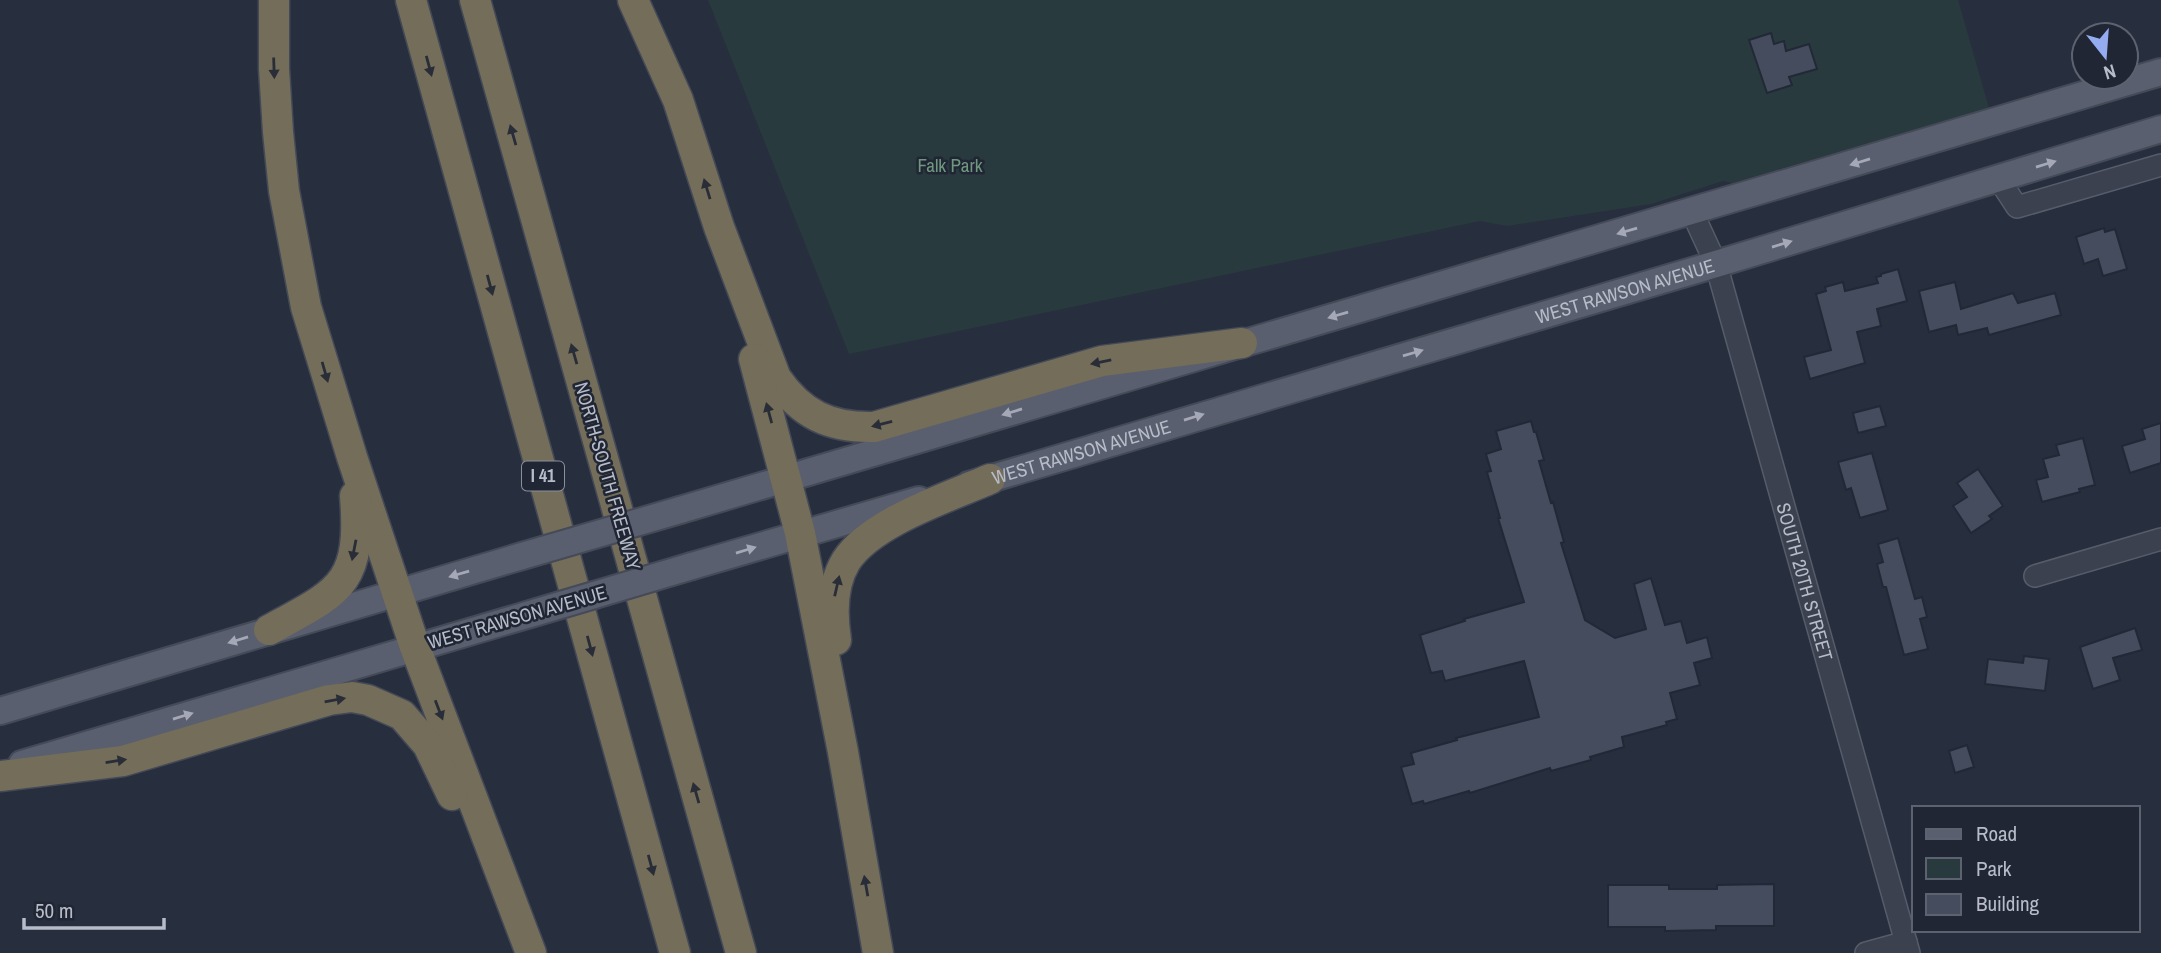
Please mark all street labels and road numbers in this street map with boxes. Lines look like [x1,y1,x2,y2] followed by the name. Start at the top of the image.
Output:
[1532,252,1717,330] street label: WEST RAWSON AVENUE
[569,379,647,574] street label: NORTH-SOUTH FREEWAY
[989,413,1174,491] street label: WEST RAWSON AVENUE
[522,462,564,490] road number: I 41
[1770,500,1840,664] street label: SOUTH 20TH STREET
[424,579,610,655] street label: WEST RAWSON AVENUE

